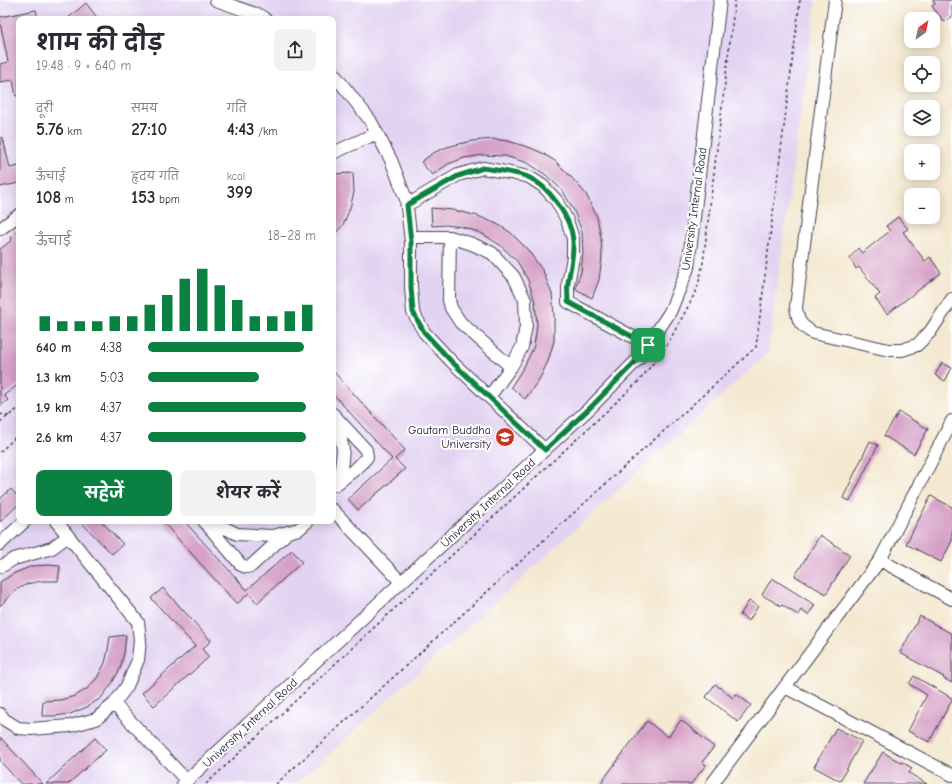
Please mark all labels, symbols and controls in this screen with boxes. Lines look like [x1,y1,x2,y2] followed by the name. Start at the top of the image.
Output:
[904,12,940,48] north arrow
[904,12,940,224] map controls
[274,29,316,71] button: share
[36,30,163,56] text: शाम की दौड़
[904,56,940,92] button: locate
[36,58,131,73] text: 19:48 · 9 × 640 m
[904,100,940,136] button: layers
[36,102,53,115] text: दूरी
[131,102,158,115] text: समय
[227,102,247,115] text: गति
[36,120,64,139] text: 5.76
[131,120,167,139] text: 27:10
[227,120,255,139] text: 4:43
[64,125,82,138] text: km
[255,125,277,138] text: /km
[904,144,940,180] button: +
[678,146,710,272] street label: University Internal Road
[36,170,66,183] text: ऊँचाई
[131,170,179,183] text: हृदय गति
[227,170,245,183] text: kcal
[227,183,253,202] text: 399
[36,188,61,207] text: 108
[131,188,155,207] text: 153
[904,188,940,224] button: −
[61,193,74,206] text: m
[155,193,180,206] text: bpm
[268,228,316,243] text: 18–28 m
[36,233,71,248] text: ऊँचाई
[631,328,665,362] pin
[637,334,659,356] icon: arrive
[36,340,71,355] text: 640 m
[100,340,122,355] text: 4:38
[36,370,71,385] text: 1.3 km
[100,370,124,385] text: 5:03
[36,400,72,415] text: 1.9 km
[100,400,121,415] text: 4:37
[408,423,492,451] place label: Gautam Buddha University
[494,426,516,448] school or university icon: Gautam Buddha University
[36,430,73,445] text: 2.6 km
[100,430,121,445] text: 4:37
[438,455,538,551] street label: University Internal Road
[36,470,172,516] button: सहेजें
[180,470,316,516] button: शेयर करें
[200,675,300,771] street label: University Internal Road

